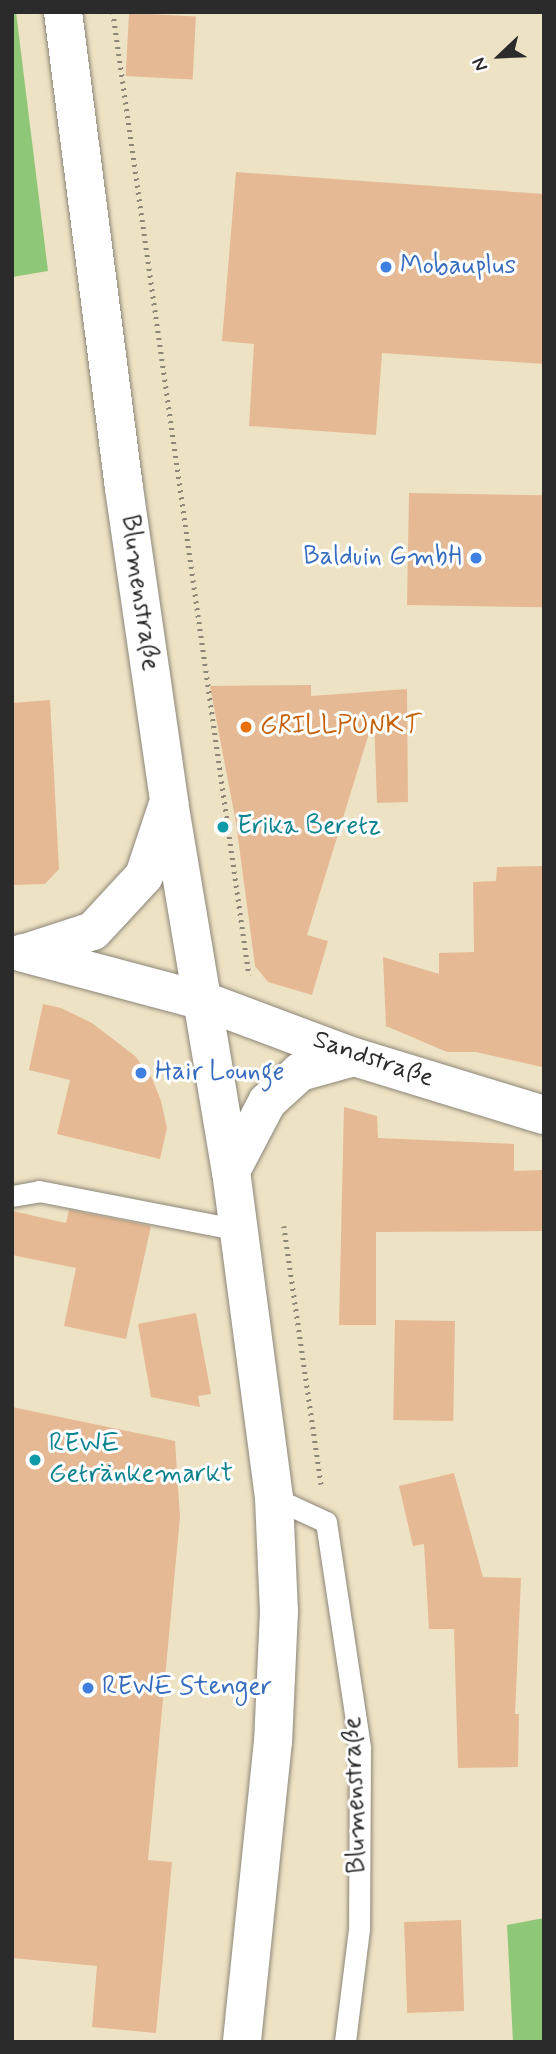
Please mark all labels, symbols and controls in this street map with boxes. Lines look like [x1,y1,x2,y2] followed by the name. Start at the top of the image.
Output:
[465,21,535,91] north arrow
[466,54,494,75] text: N
[400,251,516,283] place label: Mobauplus
[378,259,394,275] marker: Mobauplus
[113,513,165,673] street label: Blumenstraße
[303,542,462,574] place label: Balduin GmbH
[468,550,484,566] marker: Balduin GmbH
[260,711,421,743] place label: GRILLPUNKT
[238,719,254,735] marker: GRILLPUNKT
[237,811,383,843] place label: Erika Beretz
[215,819,231,835] marker: Erika Beretz
[309,1025,437,1095] street label: Sandstraße
[155,1057,286,1089] place label: Hair Lounge
[133,1065,149,1081] marker: Hair Lounge
[49,1429,233,1490] place label: REWE Getränkemarkt
[27,1452,43,1468] marker: REWE Getränkemarkt
[102,1672,270,1704] place label: REWE Stenger
[80,1680,96,1696] marker: REWE Stenger
[338,1716,374,1874] street label: Blumenstraße

